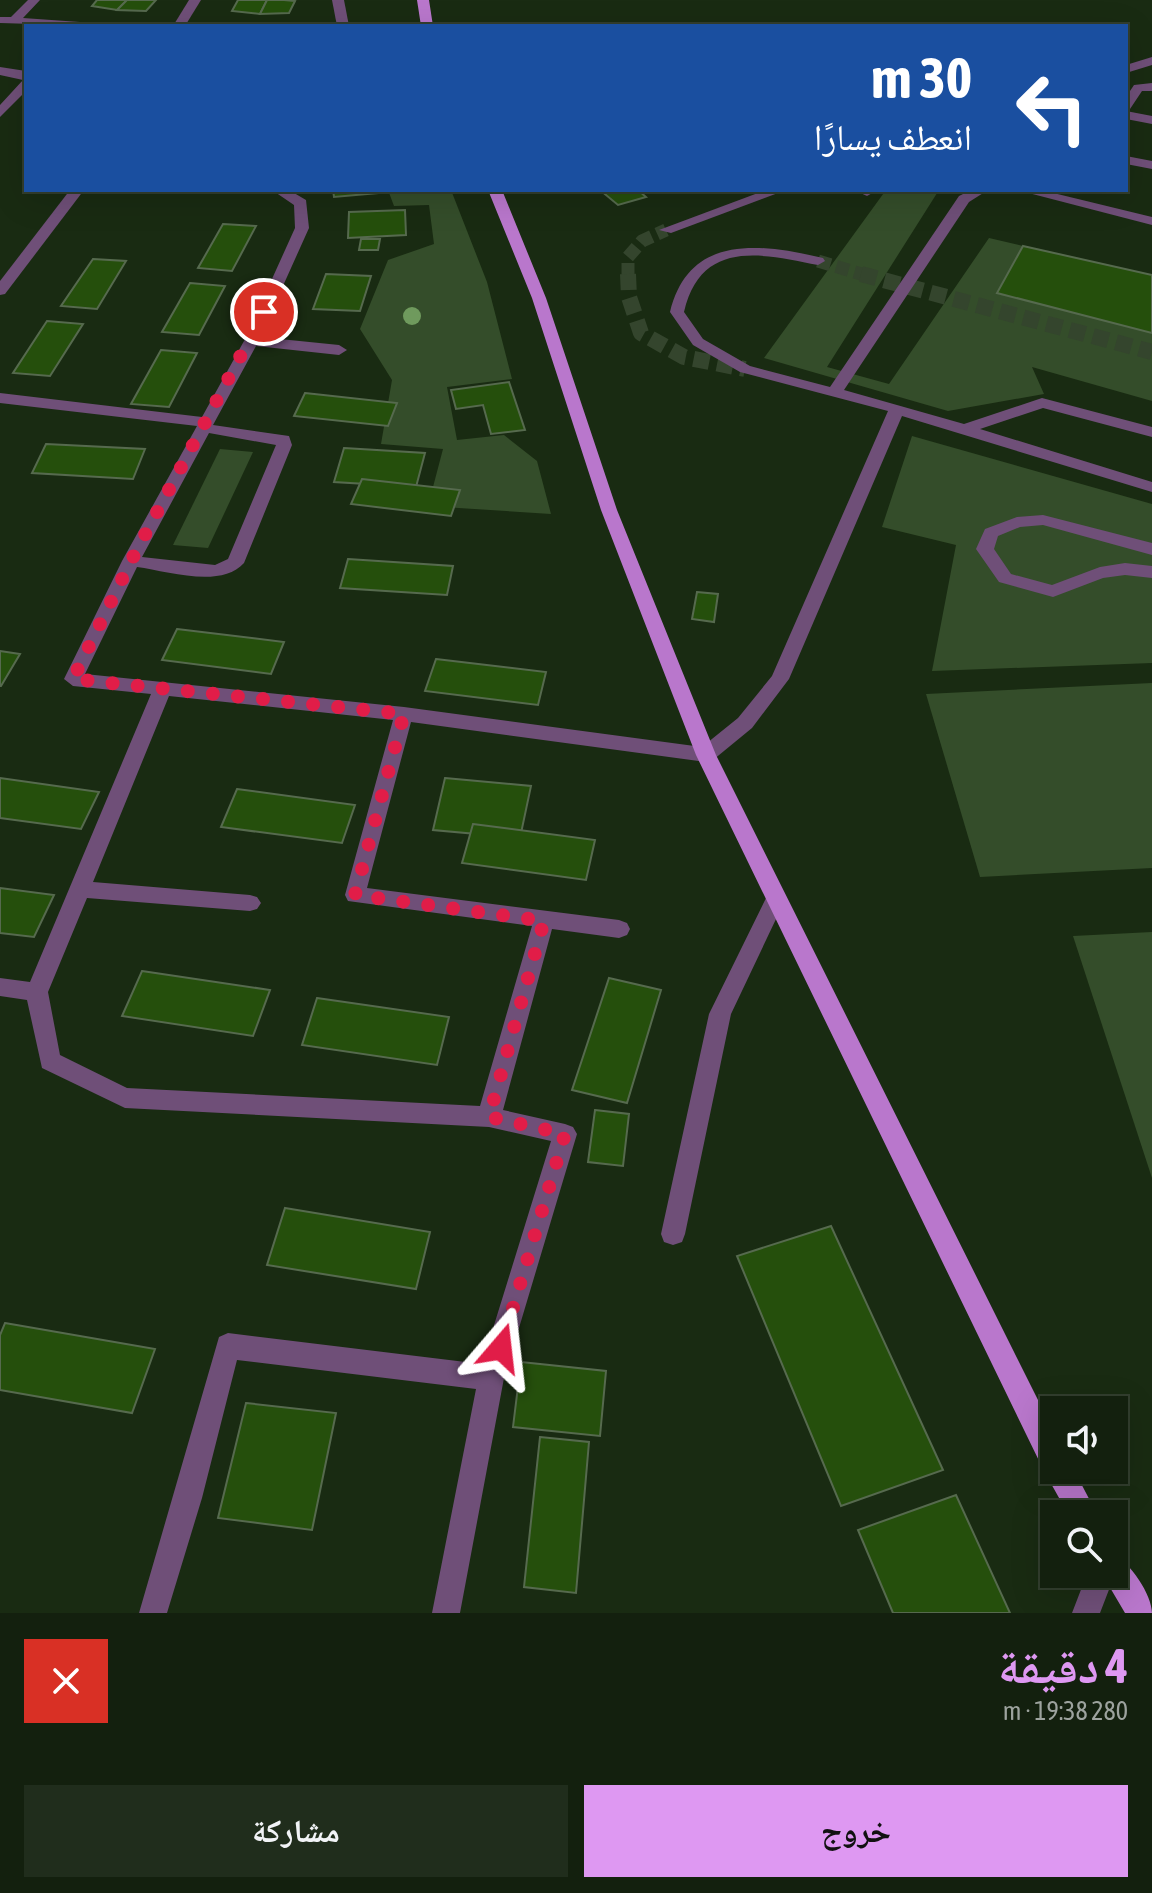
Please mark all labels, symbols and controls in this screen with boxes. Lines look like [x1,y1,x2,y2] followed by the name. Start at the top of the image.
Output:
[871,46,972,110] text: 30 m
[1000,56,1104,160] icon: left
[814,116,972,158] text: انعطف يسارًا
[230,278,298,346] pin
[242,290,286,334] icon: arrive
[459,1306,543,1390] position arrow
[1040,1396,1128,1588] map controls
[1040,1396,1128,1484] button: sound
[1040,1500,1128,1588] button: search
[998,1638,1128,1693] text: 4 دقيقة
[24,1639,108,1723] button: close
[1003,1696,1128,1726] text: 280 m · 19:38
[24,1785,568,1877] button: مشاركة
[584,1785,1128,1877] button: خروج

